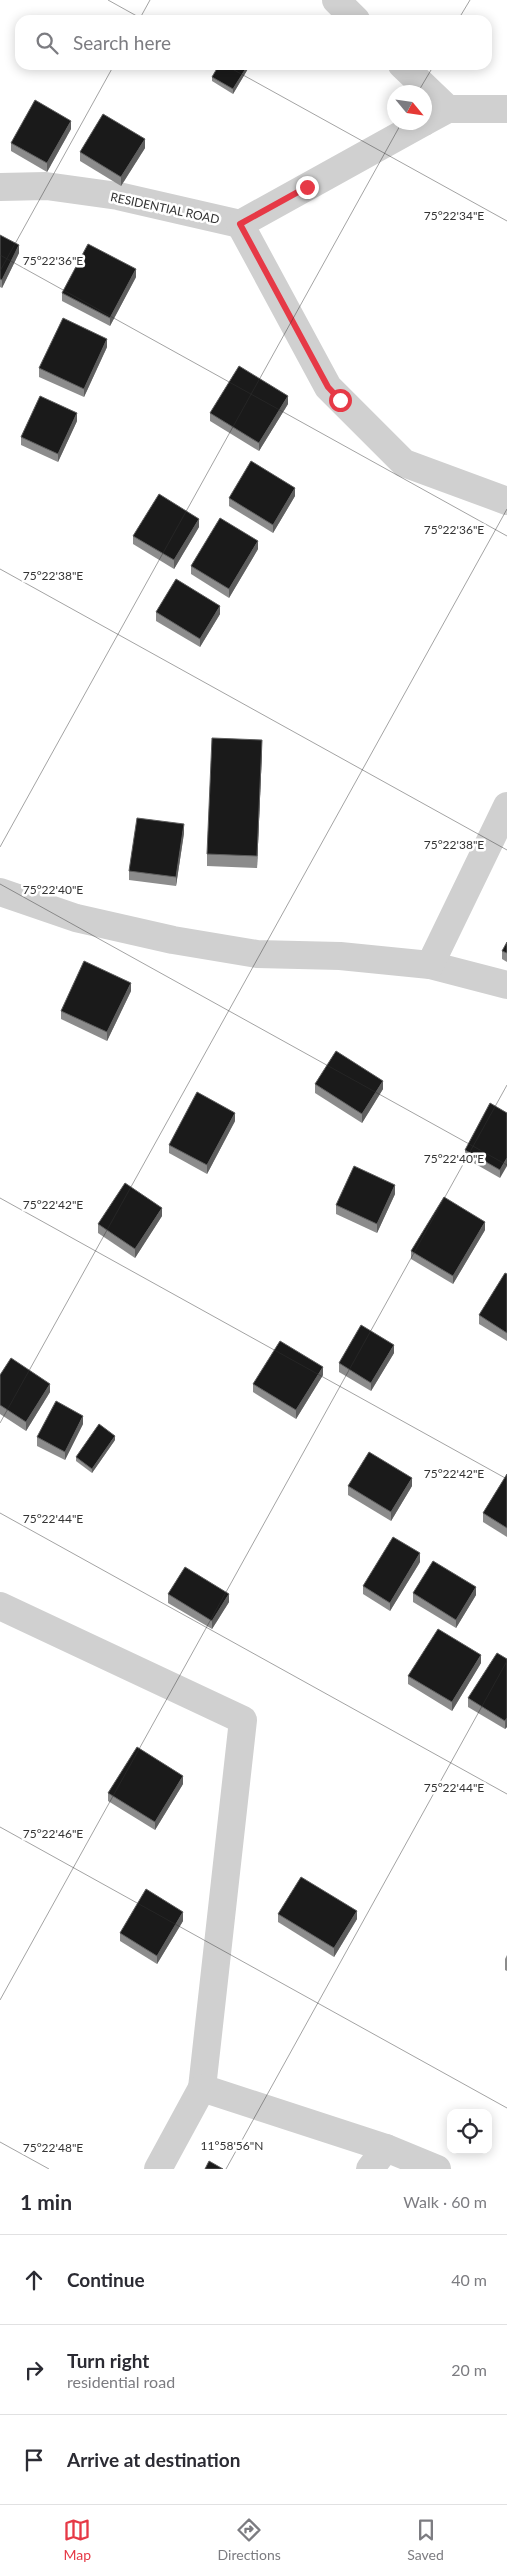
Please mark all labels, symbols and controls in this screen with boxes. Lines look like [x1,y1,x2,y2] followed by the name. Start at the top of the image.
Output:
[15,15,492,70] search box
[33,29,61,57] icon: search
[73,31,171,54] text: Search here
[387,85,432,130] north arrow
[296,176,319,199] route end
[109,189,221,227] street label: RESIDENTIAL ROAD
[424,208,484,223] text: 75°22'34"E
[23,253,83,268] text: 75°22'36"E
[329,389,352,412] route start
[424,522,484,537] text: 75°22'36"E
[23,568,83,583] text: 75°22'38"E
[424,837,484,852] text: 75°22'38"E
[23,882,83,897] text: 75°22'40"E
[424,1151,484,1166] text: 75°22'40"E
[23,1197,83,1212] text: 75°22'42"E
[424,1466,484,1481] text: 75°22'42"E
[23,1511,83,1526] text: 75°22'44"E
[424,1780,484,1795] text: 75°22'44"E
[23,1826,83,1841] text: 75°22'46"E
[447,2109,492,2154] map controls
[447,2109,492,2154] button: locate
[201,2138,263,2153] text: 11°58'56"N
[23,2140,83,2155] text: 75°22'48"E
[20,2189,72,2214] text: 1 min
[403,2192,487,2211] text: Walk · 60 m
[20,2266,48,2294] icon: ahead
[67,2268,145,2291] text: Continue
[451,2270,487,2289] text: 40 m
[67,2349,149,2372] text: Turn right
[20,2356,48,2384] icon: right
[451,2360,487,2379] text: 20 m
[67,2372,175,2391] text: residential road
[20,2446,48,2474] icon: arrive
[67,2448,240,2471] text: Arrive at destination
[63,2516,91,2563] tab: Map
[218,2516,281,2563] tab: Directions
[407,2516,444,2563] tab: Saved

